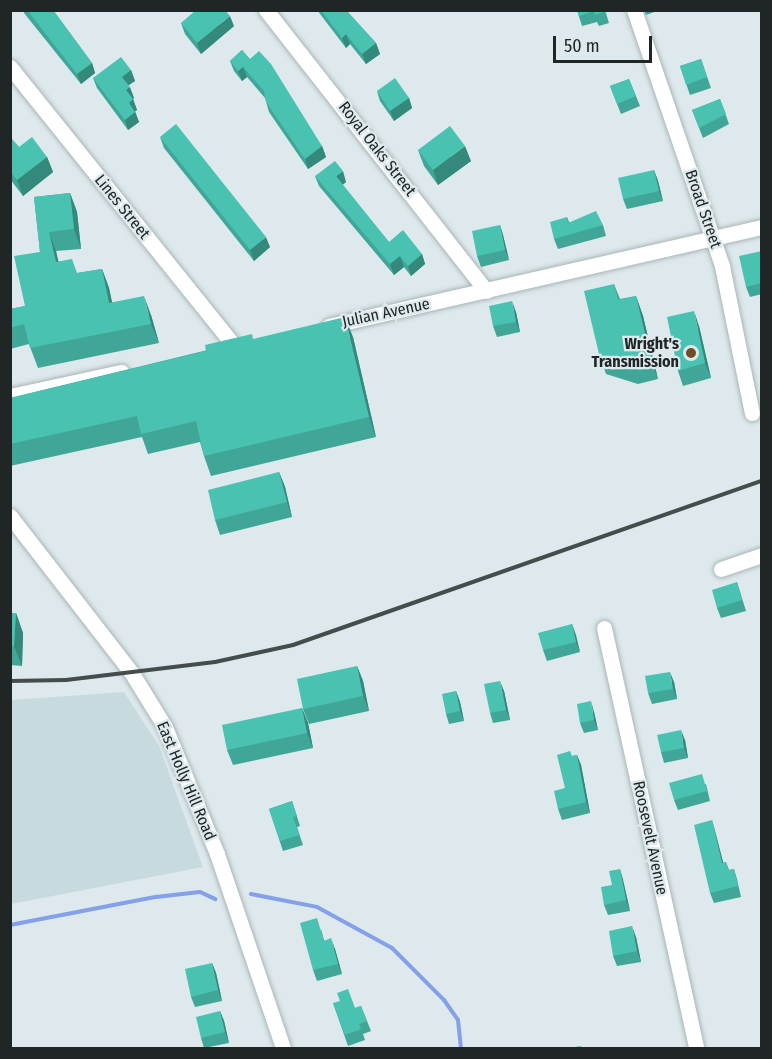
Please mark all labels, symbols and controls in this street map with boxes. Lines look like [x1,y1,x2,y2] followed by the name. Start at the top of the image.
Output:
[556,24,655,62] scale bar
[564,35,600,57] text: 50 m
[334,98,420,200] street label: Royal Oaks Street
[681,167,725,251] street label: Broad Street
[90,171,154,243] street label: Lines Street
[340,294,432,332] street label: Julian Avenue
[592,334,679,372] place label: Wright's Transmission
[684,346,698,360] marker: Wright's Transmission
[152,719,220,843] street label: East Holly Hill Road
[629,779,671,897] street label: Roosevelt Avenue

